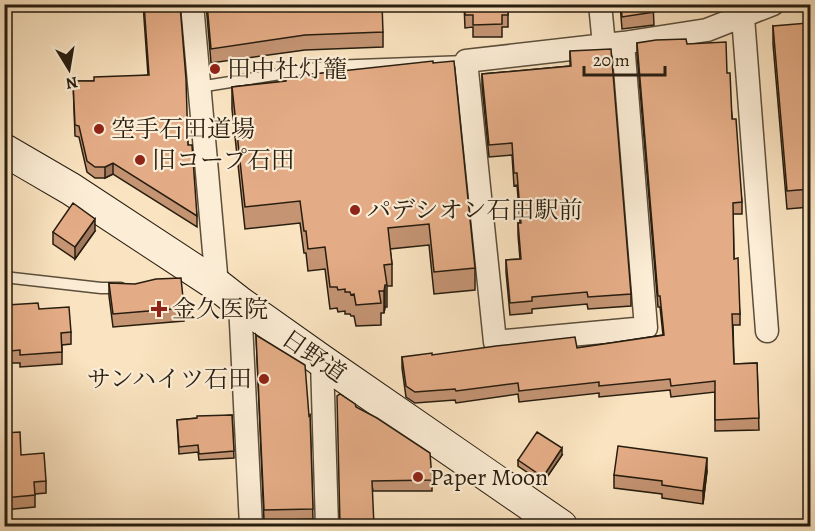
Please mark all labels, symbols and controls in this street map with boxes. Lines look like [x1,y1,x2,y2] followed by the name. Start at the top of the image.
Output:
[39,39,99,99] north arrow
[584,39,665,77] scale bar
[593,48,630,72] text: 20 m
[227,53,347,85] place label: 田中社灯籠
[208,62,222,76] marker: 田中社灯籠
[64,71,79,95] text: N
[111,113,255,145] place label: 空手石田道場
[92,122,106,136] marker: 空手石田道場
[152,144,295,176] place label: 旧コープ石田
[133,153,147,167] marker: 旧コープ石田
[367,194,583,226] place label: パデシオン石田駅前
[348,203,362,217] marker: パデシオン石田駅前
[172,293,268,325] place label: 金久医院
[150,300,168,318] marker: 金久医院
[275,322,353,390] street label: 日野道
[87,363,252,395] place label: サンハイツ石田
[257,372,271,386] marker: サンハイツ石田
[430,461,548,493] place label: Paper Moon
[411,470,425,484] marker: Paper Moon

